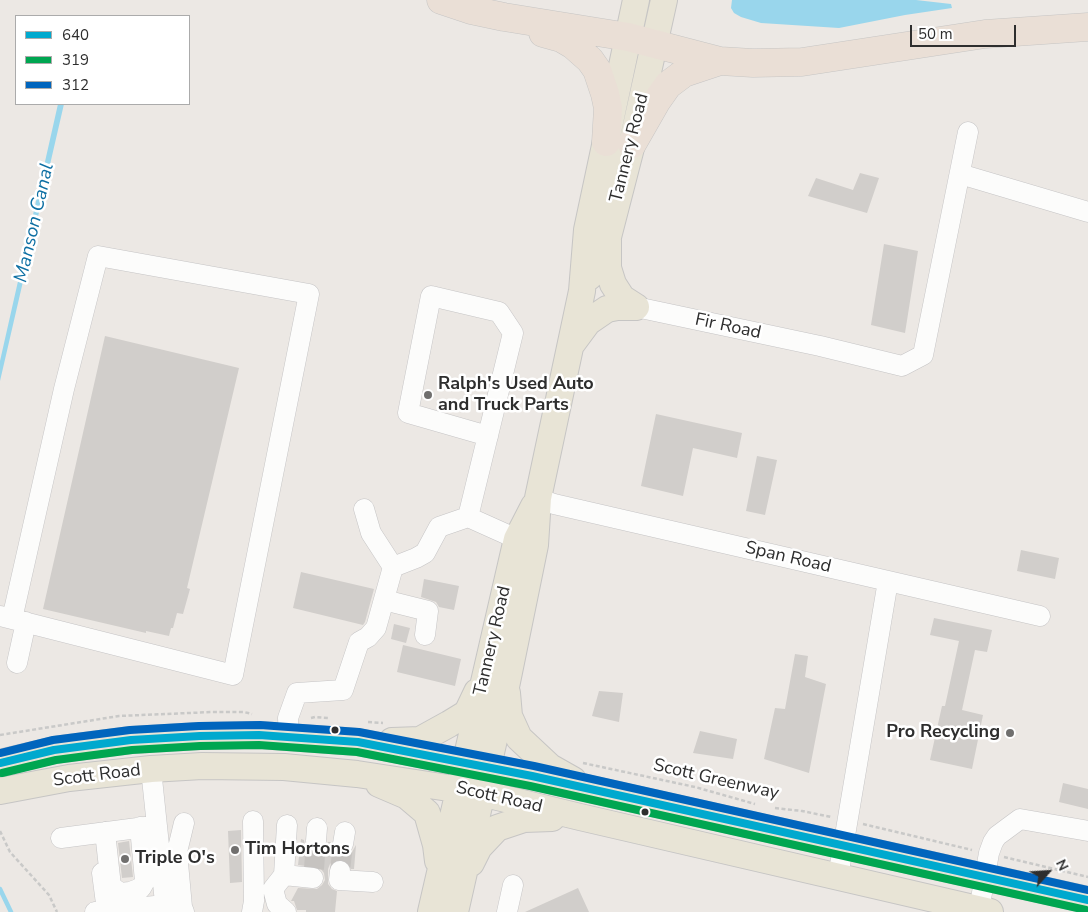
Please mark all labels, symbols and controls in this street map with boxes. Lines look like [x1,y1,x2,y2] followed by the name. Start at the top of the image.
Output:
[15,15,190,105] legend
[913,15,1019,47] scale bar
[918,24,953,44] text: 50 m
[62,25,89,45] text: 640
[62,50,89,70] text: 319
[62,75,89,95] text: 312
[606,91,654,205] street label: Tannery Road
[10,161,60,285] water label: Manson Canal
[693,309,763,345] street label: Fir Road
[438,374,594,416] place label: Ralph's Used Auto and Truck Parts
[422,389,434,401] marker: Ralph's Used Auto and Truck Parts
[743,538,833,578] street label: Span Road
[470,584,516,698] street label: Tannery Road
[886,722,1000,744] place label: Pro Recycling
[330,725,340,735] unlabelled marker
[1004,727,1016,739] marker: Pro Recycling
[651,755,781,805] street label: Scott Greenway
[52,760,142,792] street label: Scott Road
[454,778,544,818] street label: Scott Road
[640,807,650,817] unlabelled marker
[245,839,350,861] place label: Tim Hortons
[229,844,241,856] marker: Tim Hortons
[1023,847,1073,897] north arrow
[135,848,215,870] place label: Triple O's
[119,853,131,865] marker: Triple O's
[1051,856,1073,874] text: N

